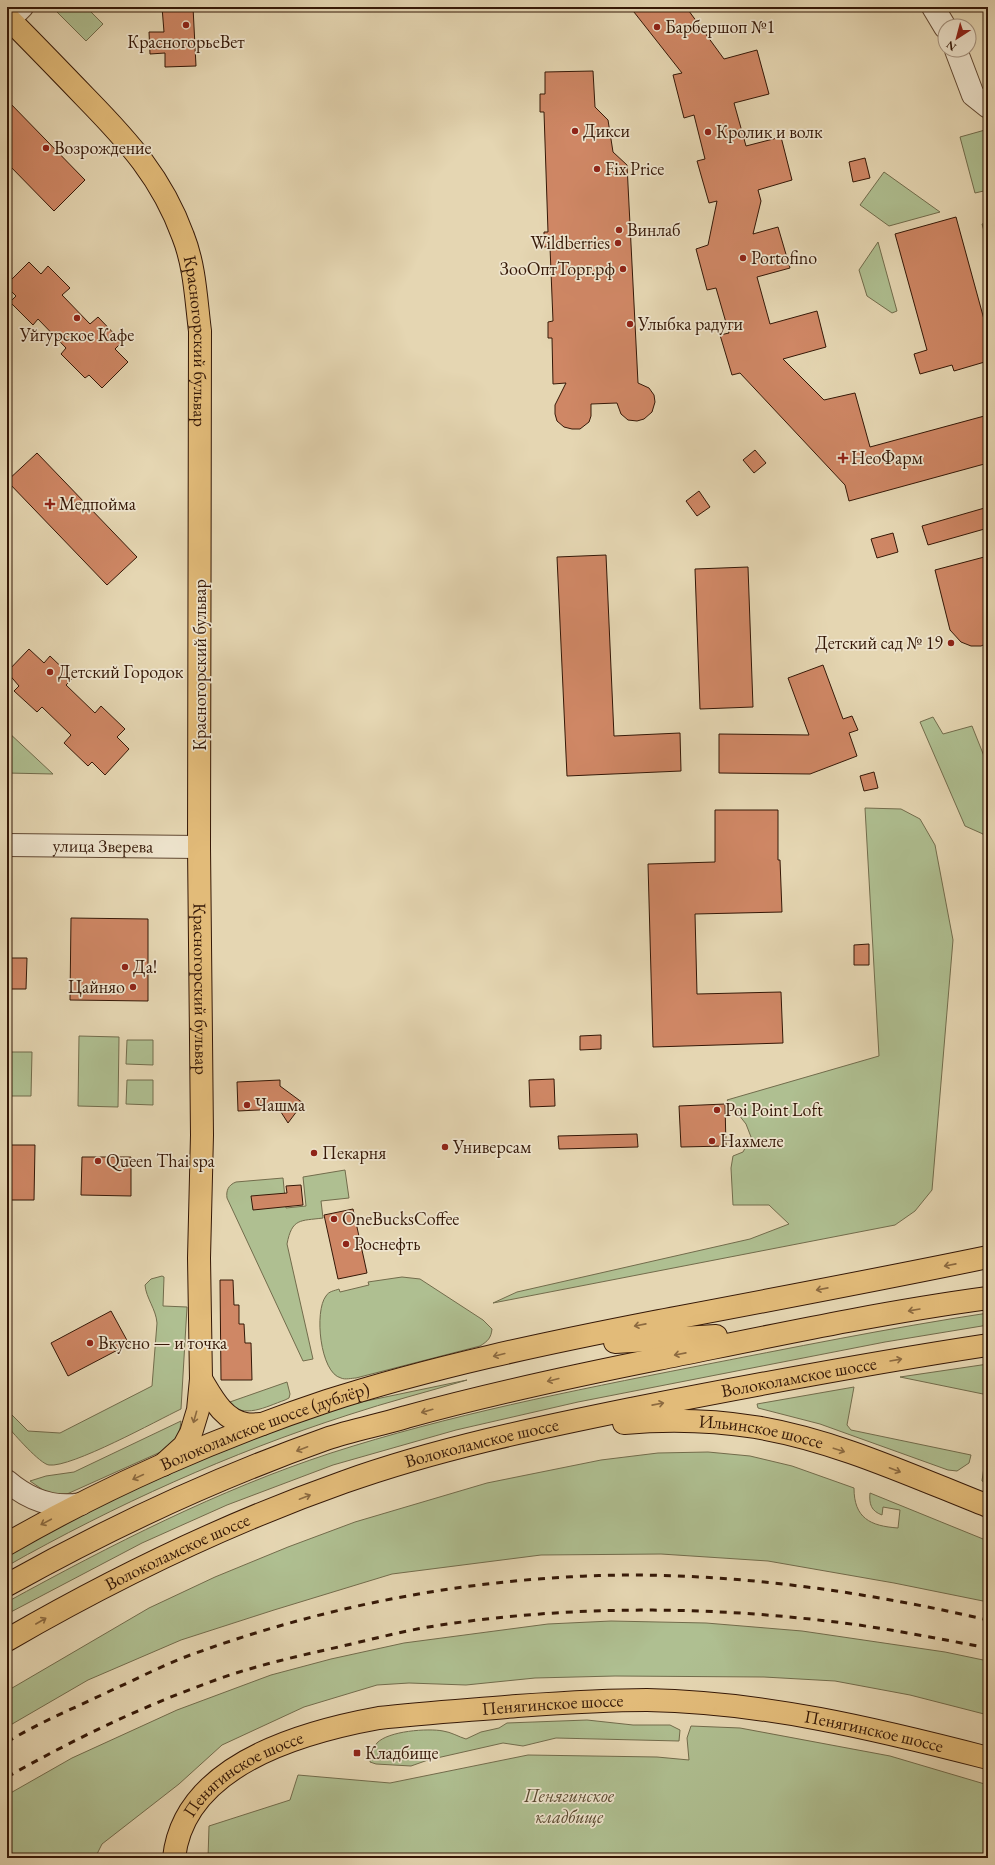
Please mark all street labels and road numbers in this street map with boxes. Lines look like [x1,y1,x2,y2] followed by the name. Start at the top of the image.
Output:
[179,253,212,427] street label: Красногорский бульвар
[188,579,211,751] street label: Красногорский бульвар
[53,833,154,858] street label: улица Зверева
[189,903,213,1075] street label: Красногорский бульвар
[719,1351,878,1402] street label: Волоколамское шоссе
[156,1377,372,1476] street label: Волоколамское шоссе (дублёр)
[698,1409,826,1454] street label: Ильинское шоссе
[402,1412,561,1473] street label: Волоколамское шоссе
[101,1508,253,1595] street label: Волоколамское шоссе
[481,1688,624,1720] street label: Пенягинское шоссе
[803,1704,946,1757] street label: Пенягинское шоссе
[178,1726,306,1821] street label: Пенягинское шоссе

